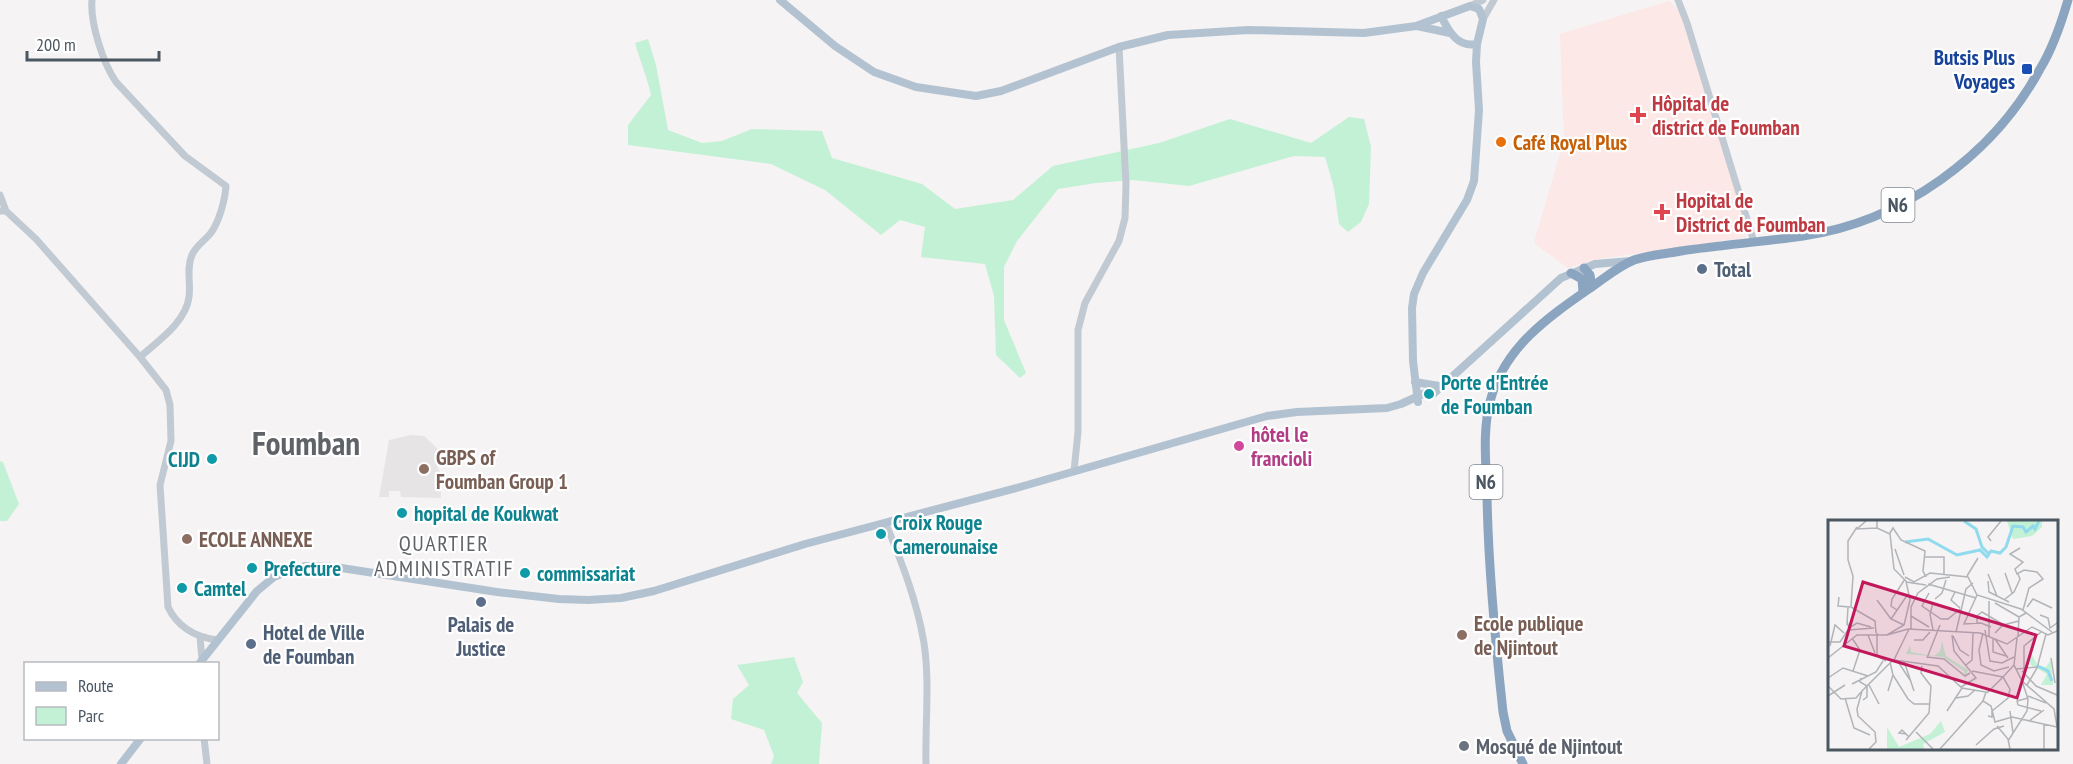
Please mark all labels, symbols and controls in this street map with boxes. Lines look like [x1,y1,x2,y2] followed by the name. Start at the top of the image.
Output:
[27,24,159,62] scale bar
[36,33,76,56] text: 200 m
[1934,44,2015,95] place label: Butsis Plus Voyages
[2020,62,2034,76] marker: Butsis Plus Voyages
[1652,90,1800,141] place label: Hôpital de district de Foumban
[1629,106,1647,124] marker: Hôpital de district de Foumban
[1513,129,1627,156] place label: Café Royal Plus
[1494,135,1508,149] marker: Café Royal Plus
[1676,187,1826,238] place label: Hopital de District de Foumban
[1882,188,1914,222] road number: N6
[1653,203,1671,221] marker: Hopital de District de Foumban
[1714,256,1752,283] place label: Total
[1695,262,1709,276] marker: Total
[1441,369,1548,420] place label: Porte d'Entrée de Foumban
[1422,387,1436,401] marker: Porte d'Entrée de Foumban
[252,421,360,464] district label: Foumban
[1251,421,1312,472] place label: hôtel le francioli
[1232,439,1246,453] marker: hôtel le francioli
[436,444,568,495] place label: GBPS of Foumban Group 1
[168,446,200,473] place label: CIJD
[205,452,219,466] marker: CIJD
[417,462,431,476] marker: GBPS of Foumban Group 1
[1470,465,1502,499] road number: N6
[414,500,558,527] place label: hopital de Koukwat
[395,506,409,520] marker: hopital de Koukwat
[893,509,998,560] place label: Croix Rouge Camerounaise
[1828,520,2058,749] inset map
[199,526,313,553] place label: ECOLE ANNEXE
[874,527,888,541] marker: Croix Rouge Camerounaise
[374,529,514,582] district label: QUARTIER ADMINISTRATIF
[180,532,194,546] marker: ECOLE ANNEXE
[264,555,341,582] place label: Prefecture
[537,560,635,587] place label: commissariat
[245,561,259,575] marker: Prefecture
[518,566,532,580] marker: commissariat
[194,575,247,602] place label: Camtel
[175,581,189,595] marker: Camtel
[474,595,488,609] marker: Palais de Justice
[1474,610,1583,661] place label: Ecole publique de Njintout
[448,611,514,662] place label: Palais de Justice
[263,619,365,670] place label: Hotel de Ville de Foumban
[1455,628,1469,642] marker: Ecole publique de Njintout
[244,637,258,651] marker: Hotel de Ville de Foumban
[24,662,219,740] legend
[78,674,114,697] text: Route
[78,704,105,727] text: Parc
[1476,733,1622,760] place label: Mosqué de Njintout
[1457,739,1471,753] marker: Mosqué de Njintout

